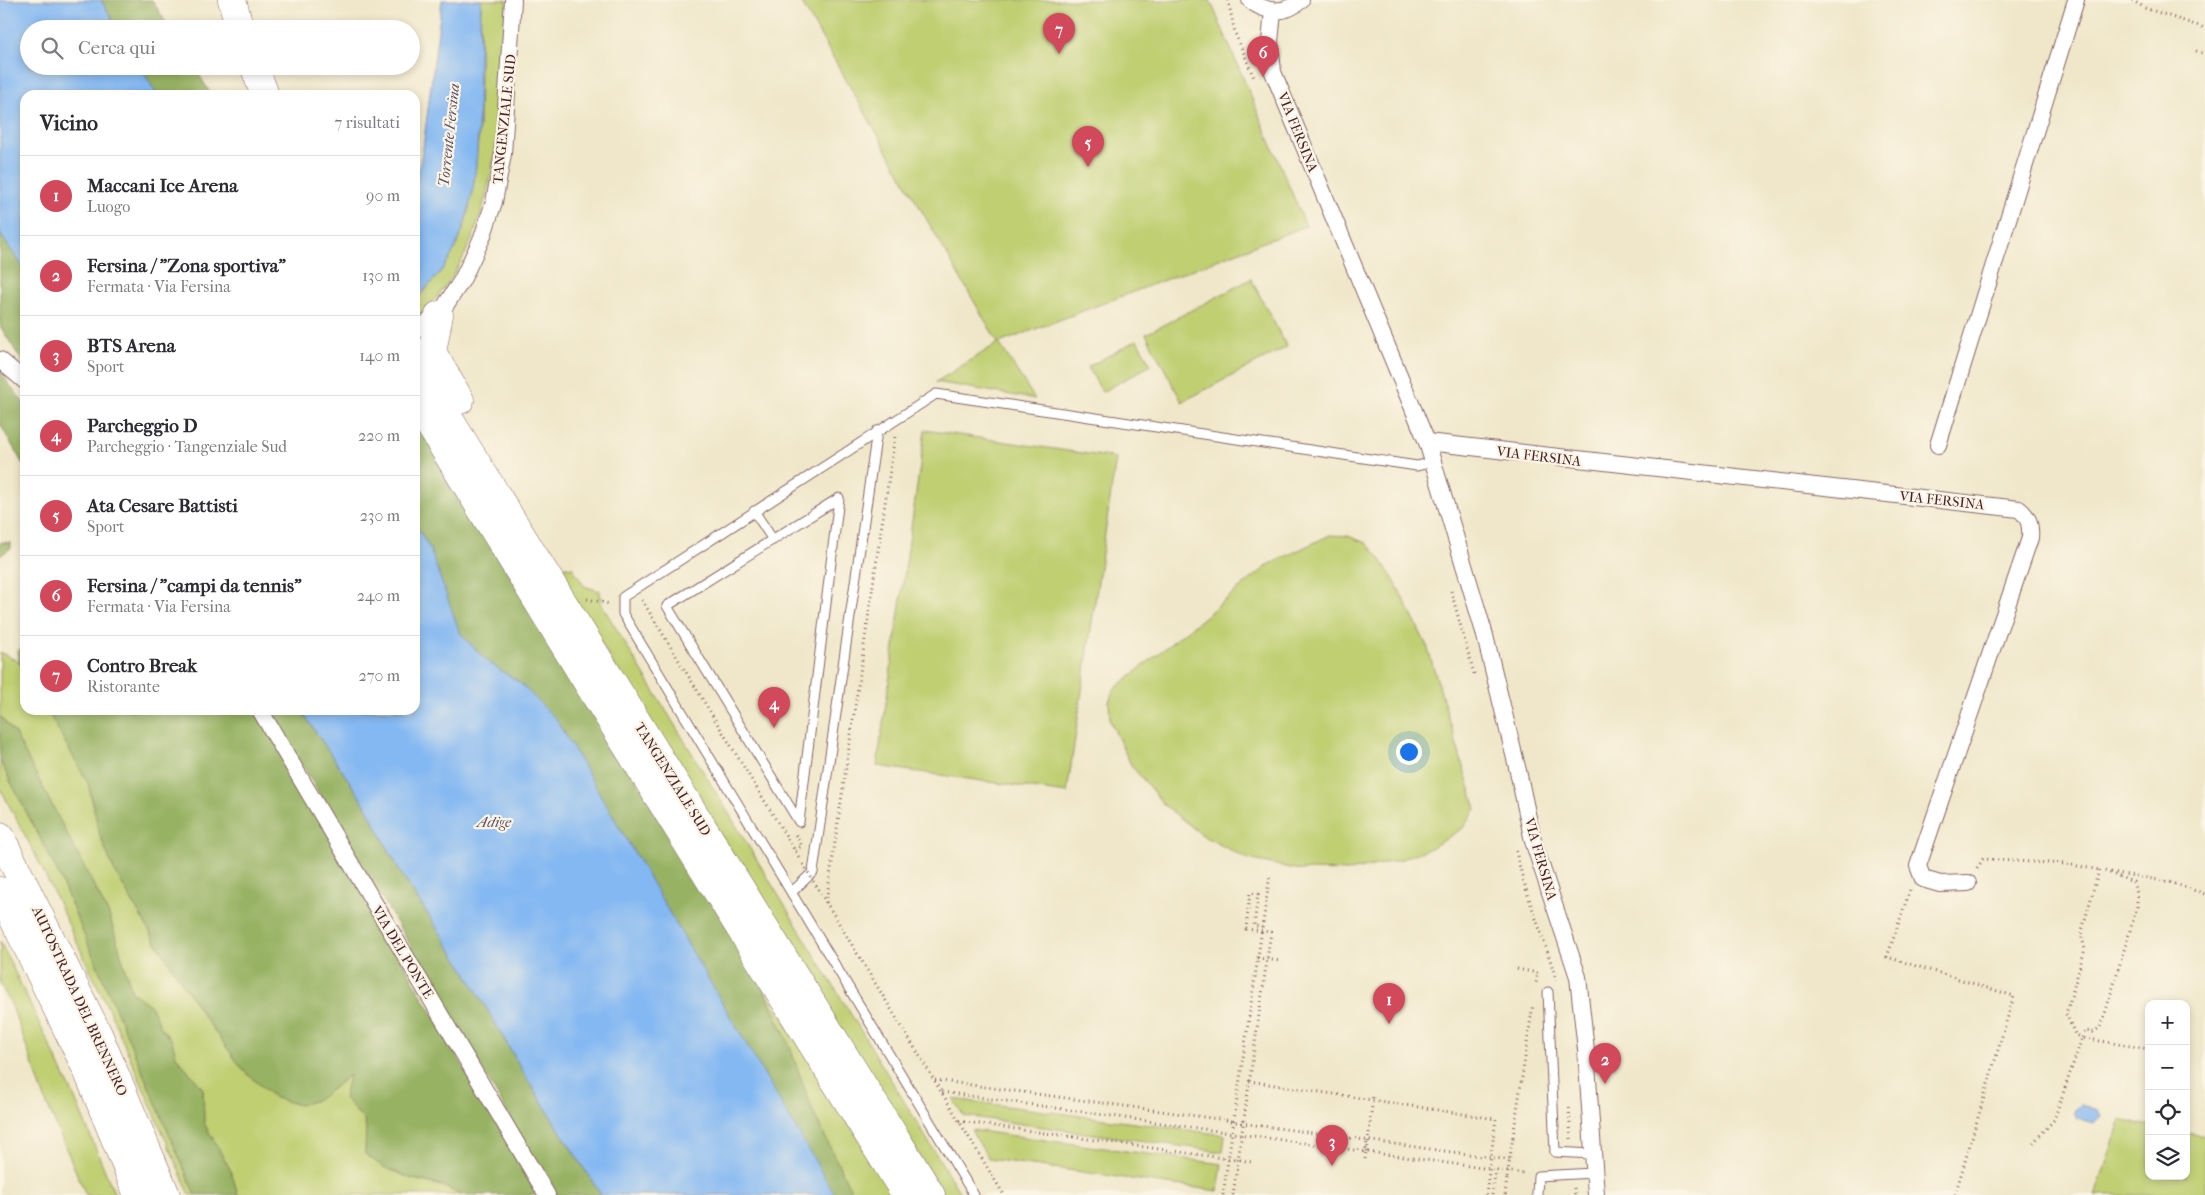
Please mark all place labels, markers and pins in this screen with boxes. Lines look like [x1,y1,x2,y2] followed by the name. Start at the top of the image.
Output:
[1043,13,1075,54] pin: 7
[1247,36,1279,77] pin: 6
[1072,126,1104,167] pin: 5
[758,687,790,728] pin: 4
[1373,983,1405,1024] pin: 1
[1589,1043,1621,1084] pin: 2
[1316,1125,1348,1166] pin: 3

